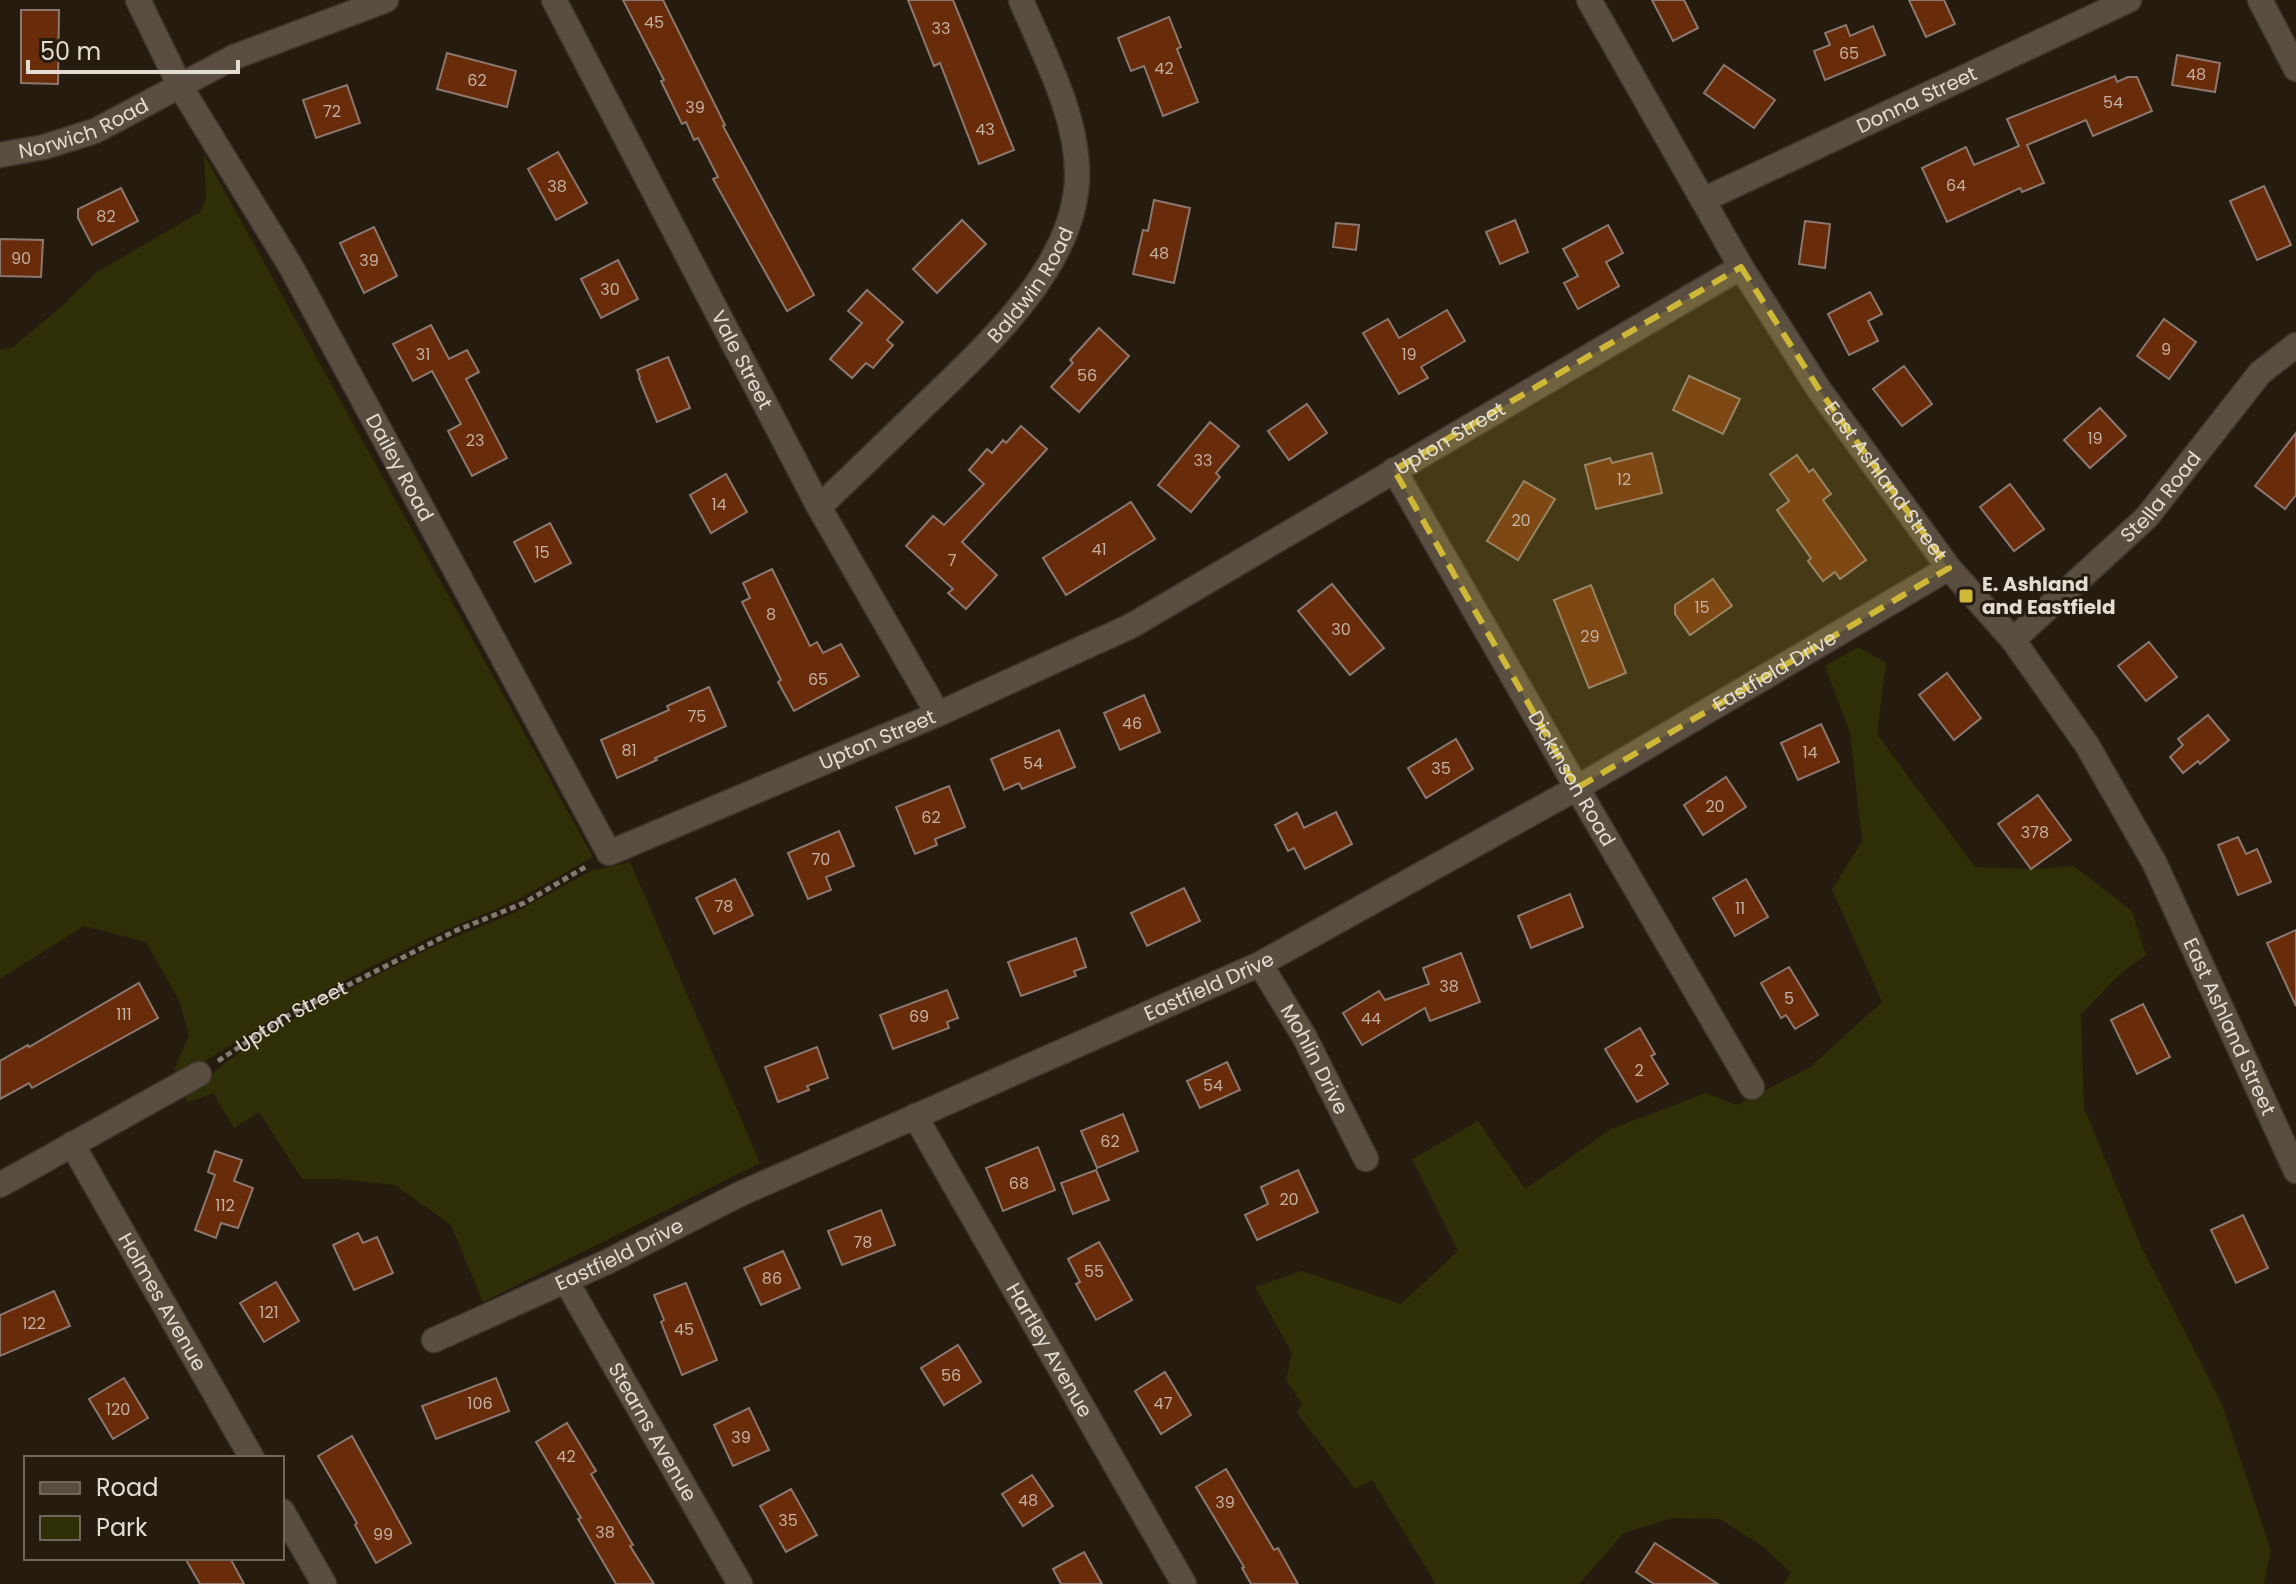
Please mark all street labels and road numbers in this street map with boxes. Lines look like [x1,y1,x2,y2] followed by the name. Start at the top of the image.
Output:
[1852,59,1981,140] street label: Donna Street
[16,91,154,165] street label: Norwich Road
[981,223,1080,349] street label: Baldwin Road
[705,305,780,414] street label: Vale Street
[1389,395,1510,482] street label: Upton Street
[1818,395,1954,567] street label: East Ashland Street
[359,409,440,526] street label: Dailey Road
[2114,445,2208,549] street label: Stella Road
[1708,624,1842,719] street label: Eastfield Drive
[815,703,940,777] street label: Upton Street
[1521,705,1622,852] street label: Dickinson Road
[2177,933,2283,1120] street label: East Ashland Street
[1140,945,1279,1028] street label: Eastfield Drive
[230,974,352,1059] street label: Upton Street
[1274,999,1355,1119] street label: Mohlin Drive
[551,1211,688,1298] street label: Eastfield Drive
[112,1227,213,1376] street label: Holmes Avenue
[1000,1278,1099,1423] street label: Hartley Avenue
[602,1357,704,1507] street label: Stearns Avenue

